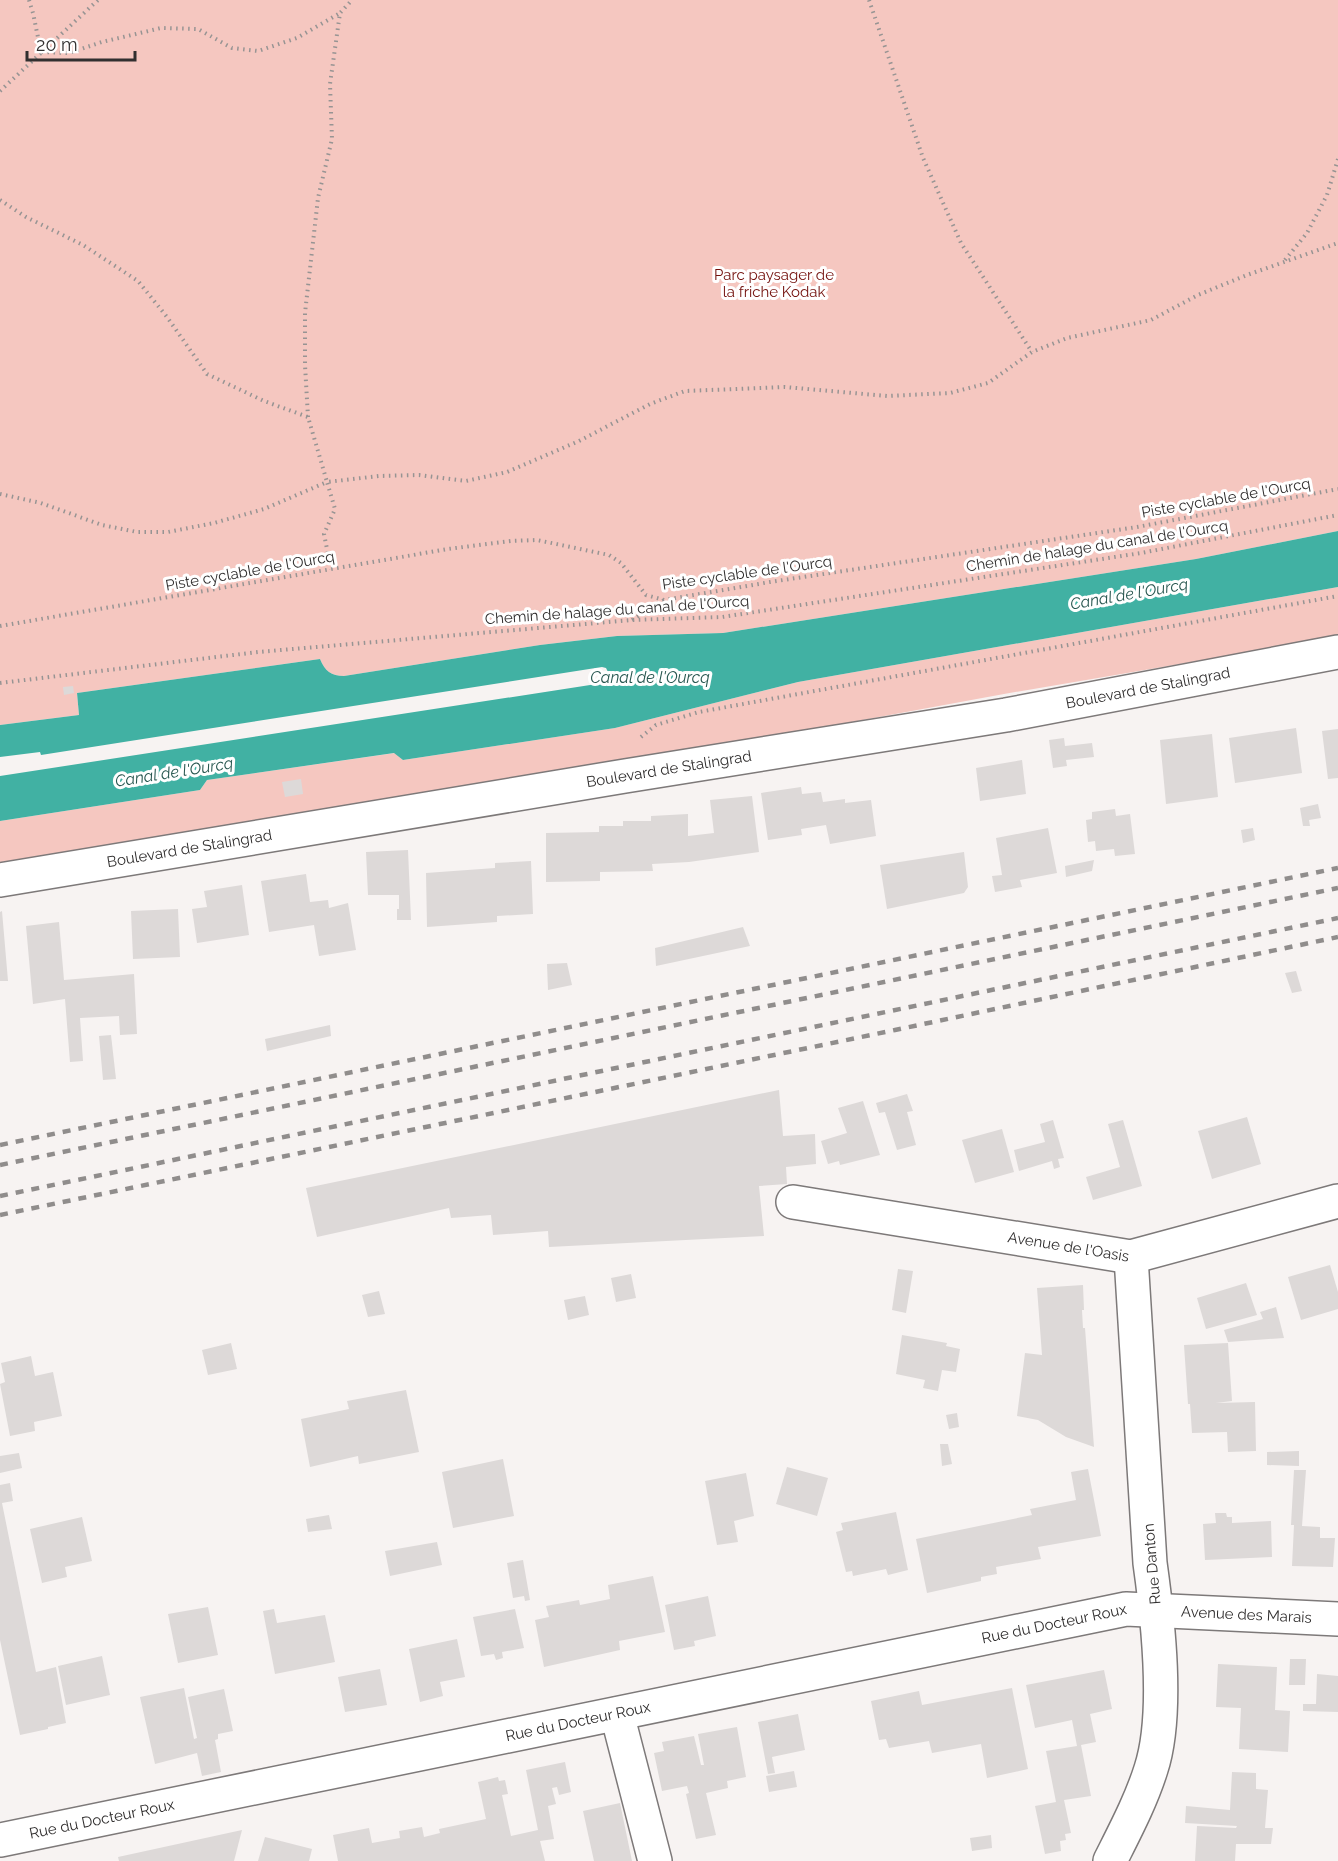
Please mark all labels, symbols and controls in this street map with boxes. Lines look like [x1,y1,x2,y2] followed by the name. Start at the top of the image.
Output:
[27,24,135,62] scale bar
[36,34,78,55] text: 20 m
[714,266,834,301] park label: Parc paysager de la friche Kodak
[1140,474,1312,522] street label: Piste cyclable de l'Ourcq
[965,516,1229,576] street label: Chemin de halage du canal de l'Ourcq
[164,547,336,595] street label: Piste cyclable de l'Ourcq
[661,552,833,594] street label: Piste cyclable de l'Ourcq
[1069,574,1190,614] water label: Canal de l'Ourcq
[484,592,750,628] street label: Chemin de halage du canal de l'Ourcq
[1064,664,1232,712] street label: Boulevard de Stalingrad
[590,668,710,687] water label: Canal de l'Ourcq
[585,747,753,791] street label: Boulevard de Stalingrad
[114,753,235,791] water label: Canal de l'Ourcq
[105,826,273,871] street label: Boulevard de Stalingrad
[1006,1228,1130,1266] street label: Avenue de l'Oasis
[1139,1523,1165,1605] street label: Rue Danton
[980,1600,1129,1647] street label: Rue du Docteur Roux
[1181,1603,1312,1627] street label: Avenue des Marais
[504,1698,653,1745] street label: Rue du Docteur Roux
[28,1795,176,1843] street label: Rue du Docteur Roux

